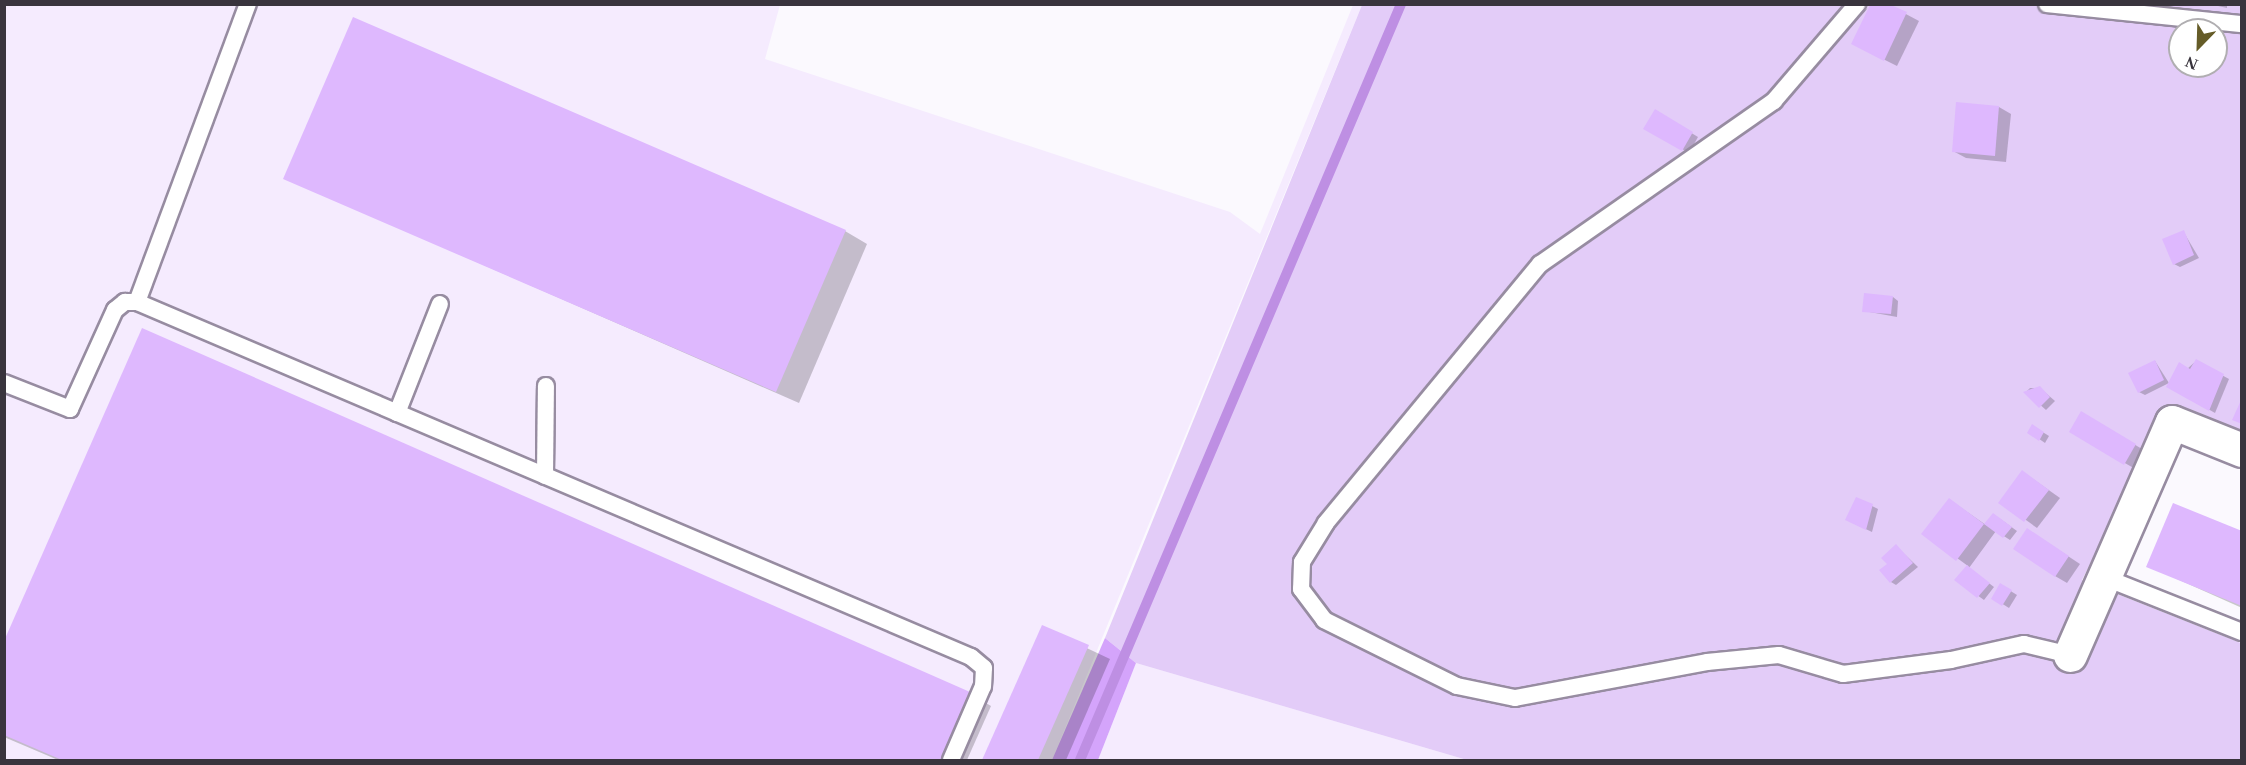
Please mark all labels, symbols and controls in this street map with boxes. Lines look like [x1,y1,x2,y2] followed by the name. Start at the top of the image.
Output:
[2168,18,2228,78] north arrow
[2183,53,2200,73] text: N

